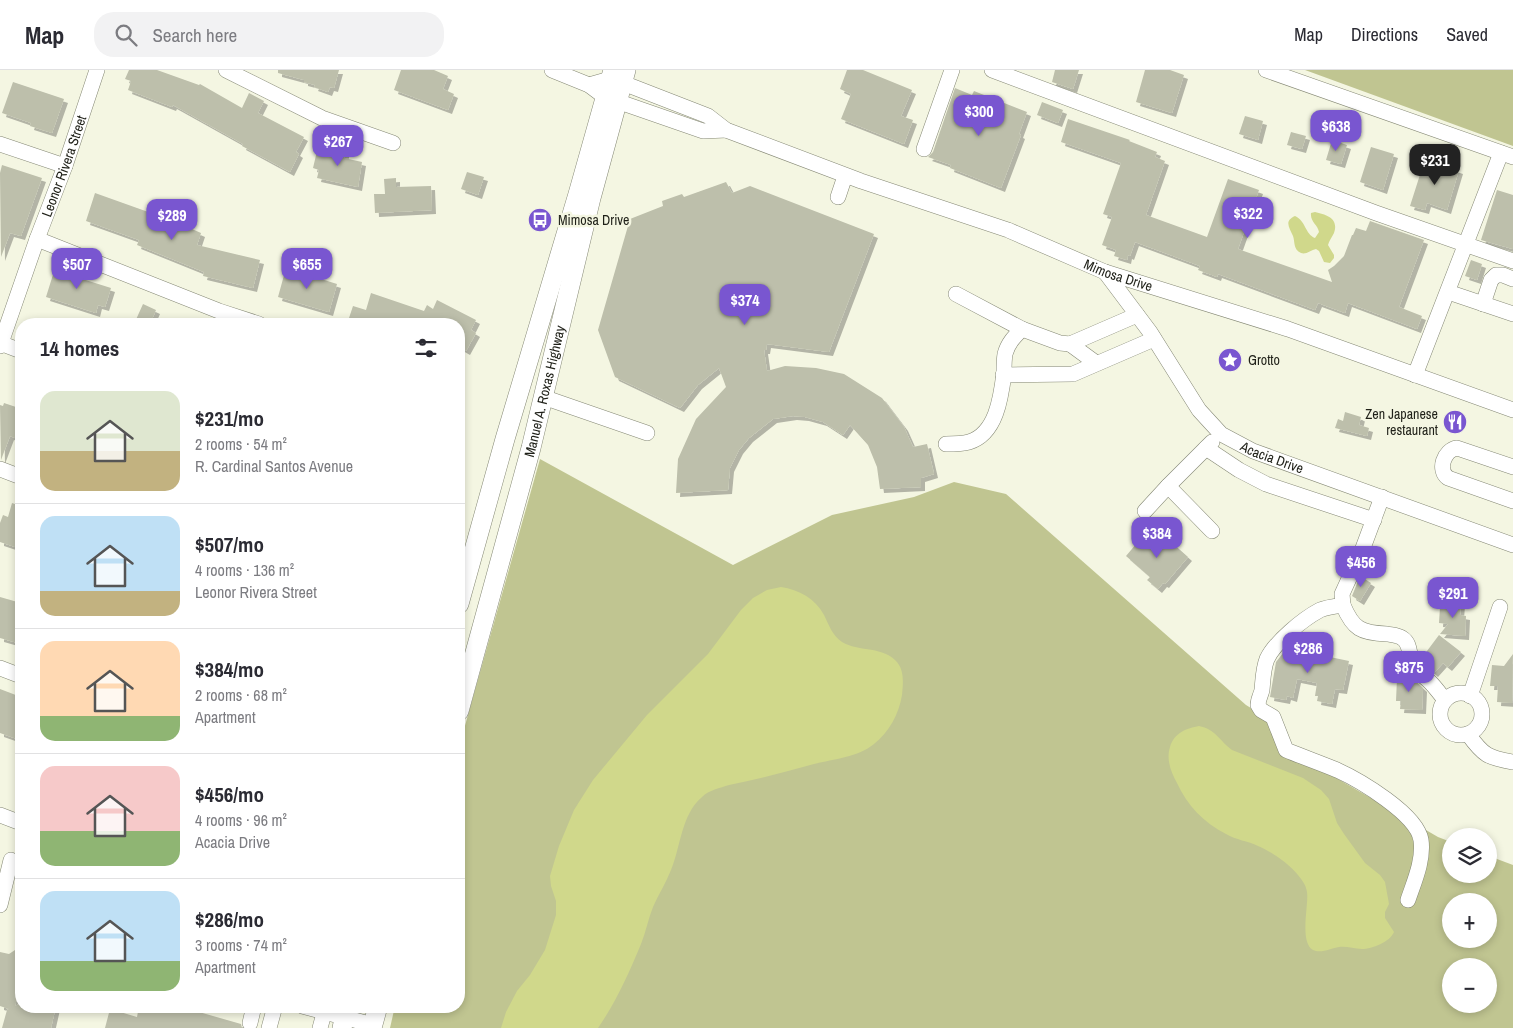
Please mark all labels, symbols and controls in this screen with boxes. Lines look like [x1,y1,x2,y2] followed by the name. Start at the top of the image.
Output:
[94,12,444,57] search box
[25,19,64,51] text: Map
[112,21,140,49] icon: search
[152,22,237,48] text: Search here
[1294,22,1323,47] text: Map
[1351,22,1418,47] text: Directions
[1446,22,1488,47] text: Saved
[949,94,1009,137] pin: $300
[964,100,994,122] text: $300
[1306,109,1366,152] pin: $638
[37,113,90,219] street label: Leonor Rivera Street
[1321,115,1351,137] text: $638
[308,124,368,167] pin: $267
[323,130,353,152] text: $267
[1405,144,1465,186] pin: $231
[1420,149,1450,171] text: $231
[1218,196,1278,239] pin: $322
[142,198,202,241] pin: $289
[1233,202,1263,224] text: $322
[157,204,187,226] text: $289
[527,207,553,233] bus stop icon: Mimosa Drive
[558,211,629,229] place label: Mimosa Drive
[47,248,107,290] pin: $507
[277,248,337,290] pin: $655
[62,253,92,275] text: $507
[292,253,322,275] text: $655
[1081,255,1155,295] street label: Mimosa Drive
[715,284,775,326] pin: $374
[730,289,760,311] text: $374
[520,323,569,459] street label: Manuel A. Roxas Highway
[40,334,119,363] text: 14 homes
[412,334,440,362] icon: filters
[1217,347,1243,373] place icon: Grotto
[1248,351,1280,369] place label: Grotto
[195,404,264,433] text: $231/mo
[1365,405,1438,439] place label: Zen Japanese restaurant
[1442,409,1468,435] restaurant icon: Zen Japanese restaurant
[80,411,140,471] icon: home
[195,433,287,455] text: 2 rooms · 54 m²
[1237,437,1306,477] street label: Acacia Drive
[195,455,353,477] text: R. Cardinal Santos Avenue
[1127,516,1187,559] pin: $384
[1142,522,1172,544] text: $384
[195,530,264,559] text: $507/mo
[80,536,140,596] icon: home
[1331,546,1391,588] pin: $456
[1346,551,1376,573] text: $456
[195,559,294,581] text: 4 rooms · 136 m²
[1423,576,1483,619] pin: $291
[195,581,317,603] text: Leonor Rivera Street
[1438,582,1468,604] text: $291
[1278,632,1338,674] pin: $286
[1293,637,1323,659] text: $286
[1379,650,1439,693] pin: $875
[195,655,264,684] text: $384/mo
[1394,656,1424,678] text: $875
[80,661,140,721] icon: home
[195,684,287,706] text: 2 rooms · 68 m²
[195,706,256,728] text: Apartment
[195,780,264,809] text: $456/mo
[80,786,140,846] icon: home
[195,809,287,831] text: 4 rooms · 96 m²
[1442,828,1497,1013] map controls
[1442,828,1497,883] button: layers
[195,831,270,853] text: Acacia Drive
[1442,893,1497,948] button: +
[195,905,264,934] text: $286/mo
[80,911,140,971] icon: home
[195,934,287,956] text: 3 rooms · 74 m²
[195,956,256,978] text: Apartment
[1442,958,1497,1013] button: −

